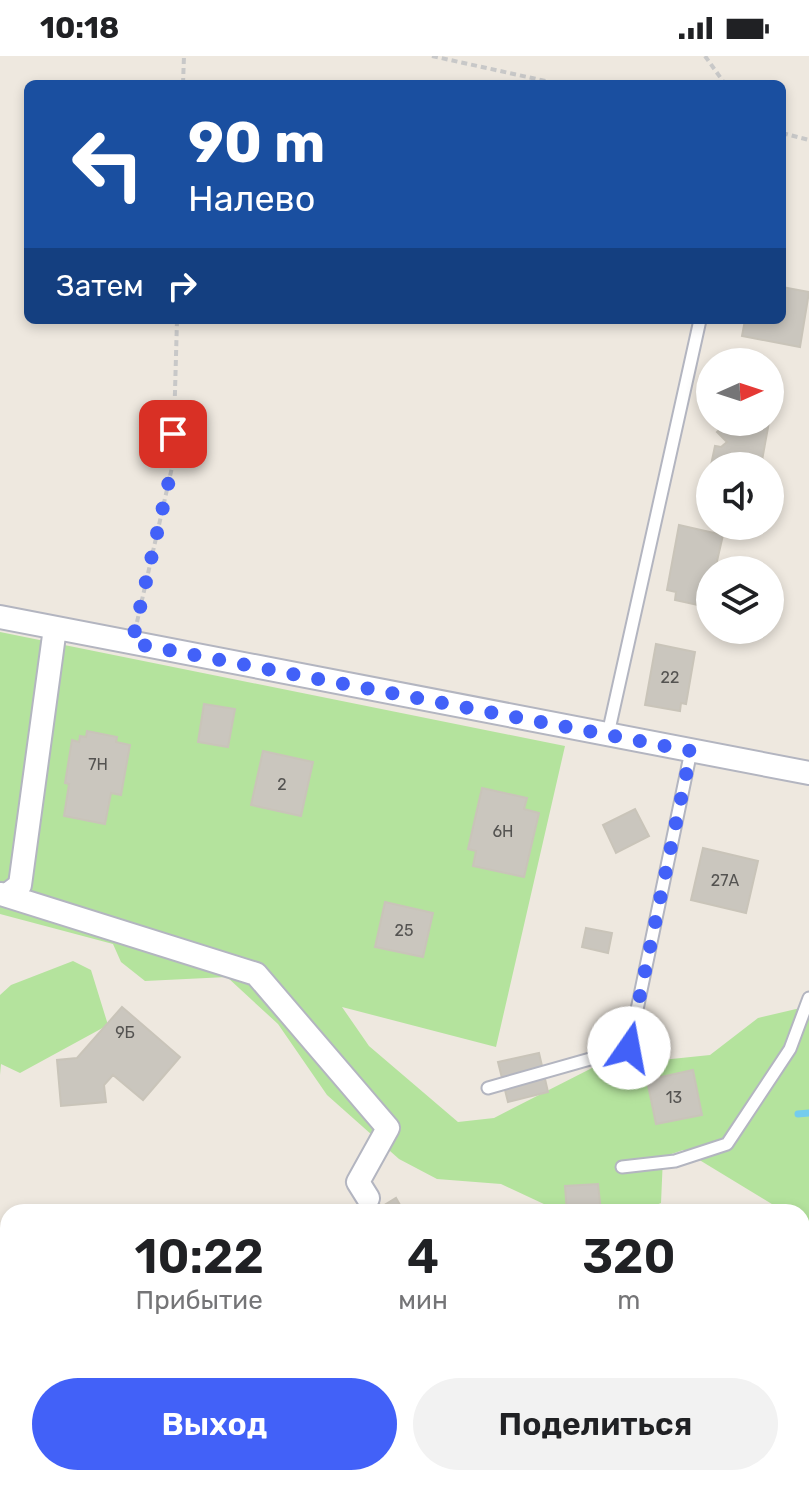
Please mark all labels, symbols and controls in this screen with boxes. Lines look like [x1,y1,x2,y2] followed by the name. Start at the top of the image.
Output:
[40,10,119,46] text: 10:18
[188,110,325,176] text: 90 m
[56,112,160,216] icon: left
[188,177,315,220] text: Налево
[160,264,204,308] icon: right
[56,268,144,304] text: Затем
[696,348,784,436] north arrow
[696,348,784,644] map controls
[139,400,207,468] pin
[151,412,195,456] icon: arrive
[696,452,784,540] button: sound
[696,556,784,644] button: layers
[661,668,679,687] house number: 22
[88,755,108,774] house number: 7Н
[277,775,287,794] house number: 2
[492,822,514,841] house number: 6Н
[711,871,739,890] house number: 27А
[395,921,413,940] house number: 25
[587,1006,671,1090] position arrow
[115,1023,135,1042] house number: 9Б
[666,1088,682,1107] house number: 13
[134,1228,264,1285] text: 10:22
[407,1228,439,1285] text: 4
[582,1228,676,1285] text: 320
[136,1285,263,1316] text: Прибытие
[398,1285,448,1316] text: мин
[617,1285,640,1316] text: m
[32,1378,397,1470] button: Выход
[413,1378,778,1470] button: Поделиться

